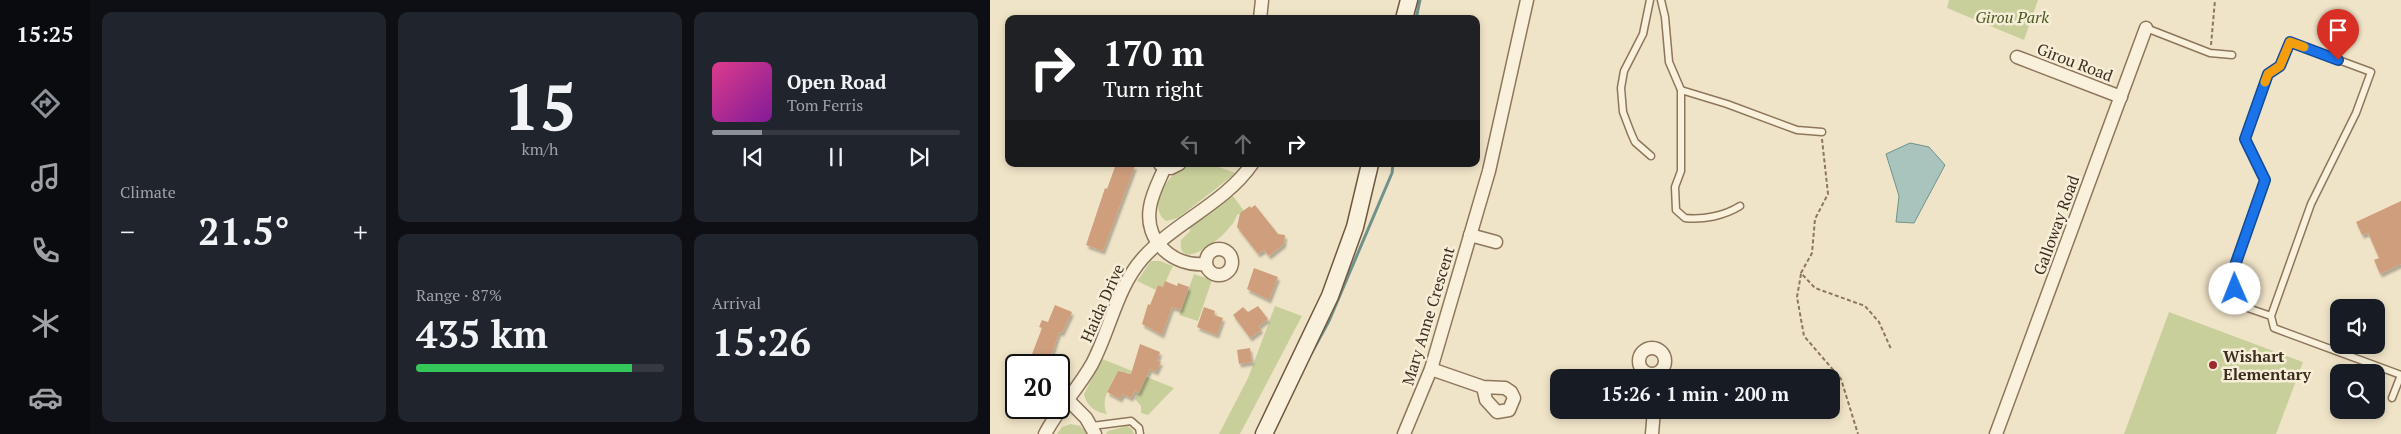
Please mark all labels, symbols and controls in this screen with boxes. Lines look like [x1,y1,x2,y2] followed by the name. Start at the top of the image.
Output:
[1975,6,2049,28] park label: Girou Park
[2317,9,2359,60] pin
[2324,16,2352,44] icon: arrive
[16,19,74,48] text: 15:25
[1103,30,1204,76] text: 170 m
[1020,35,1085,100] icon: right
[2034,37,2116,87] street label: Girou Road
[503,62,577,149] text: 15
[787,69,887,94] text: Open Road
[1103,74,1203,103] text: Turn right
[28,86,63,121] icon: directions
[787,94,863,116] text: Tom Ferris
[1176,130,1204,158] icon: left
[1229,130,1257,158] icon: ahead
[1282,130,1310,158] icon: right
[522,138,558,160] text: km/h
[739,143,767,171] icon: previous
[822,143,850,171] icon: pause
[905,143,933,171] icon: next
[28,160,63,195] icon: music
[2028,172,2084,278] street label: Galloway Road
[120,181,176,203] text: Climate
[198,206,290,256] text: 21.5°
[120,213,135,250] text: −
[353,213,368,250] text: +
[28,233,63,268] icon: phone
[1396,244,1460,388] street label: Mary Anne Crescent
[1075,260,1129,346] street label: Haida Drive
[2208,262,2260,314] position arrow
[416,284,502,306] text: Range · 87%
[712,292,761,314] text: Arrival
[2330,299,2385,419] map controls
[2330,299,2385,354] button: sound
[28,306,63,341] icon: climate
[416,309,548,359] text: 435 km
[712,317,811,367] text: 15:26
[2223,345,2312,385] place label: Wishart Elementary
[1005,354,1070,419] speed limit sign: 20
[2207,359,2219,371] marker: Wishart Elementary
[2330,364,2385,419] button: search
[28,380,63,415] icon: car
[1601,381,1789,406] text: 15:26 · 1 min · 200 m

